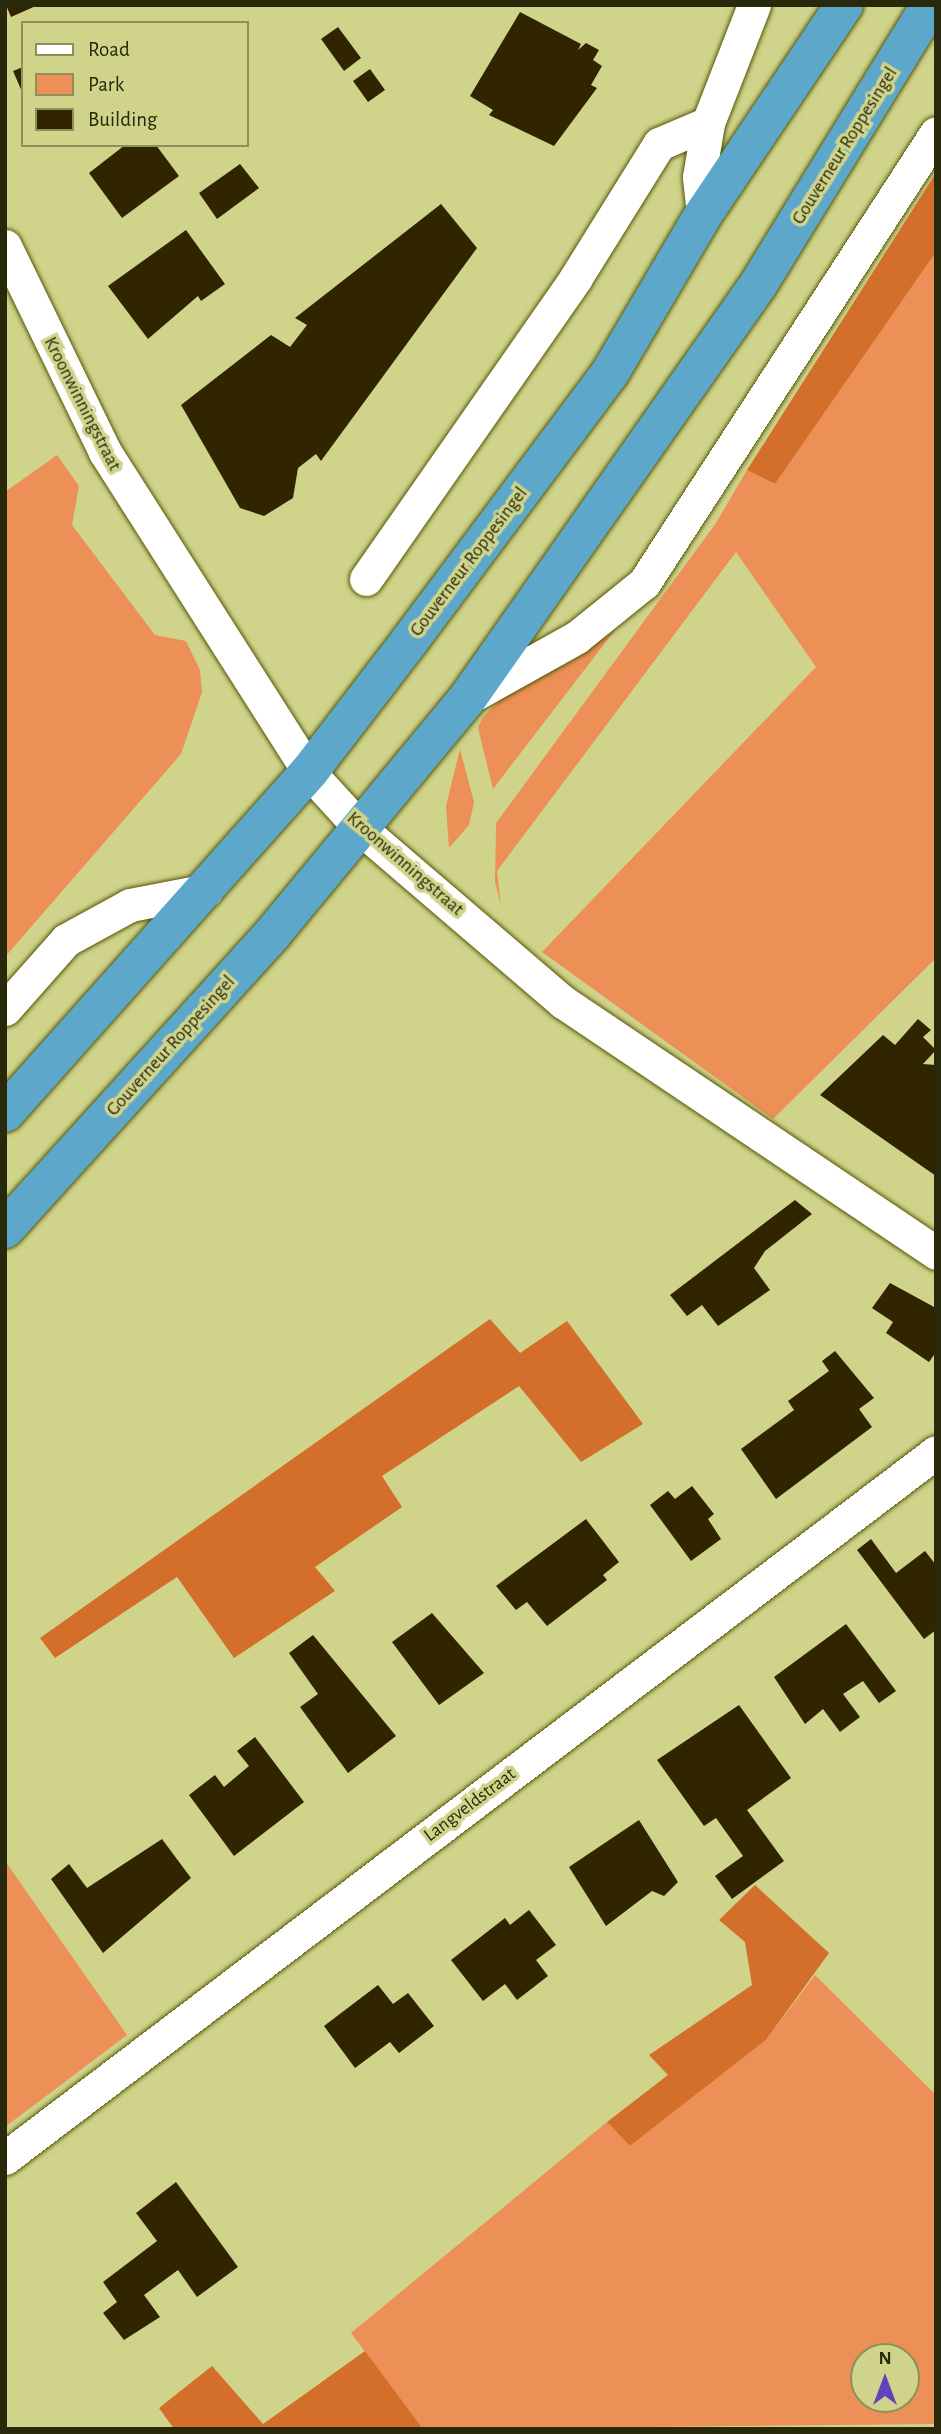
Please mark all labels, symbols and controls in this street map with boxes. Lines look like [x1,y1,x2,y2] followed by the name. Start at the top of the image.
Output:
[21,21,248,147] legend
[88,39,130,60] text: Road
[787,63,903,229] street label: Gouverneur Roppesingel
[88,74,124,95] text: Park
[88,109,157,130] text: Building
[38,333,126,475] street label: Kroonwinningstraat
[405,483,533,641] street label: Gouverneur Roppesingel
[342,807,468,921] street label: Kroonwinningstraat
[102,971,240,1121] street label: Gouverneur Roppesingel
[420,1763,520,1847] street label: Langveldstraat
[850,2343,920,2413] north arrow
[878,2349,892,2368] text: N

